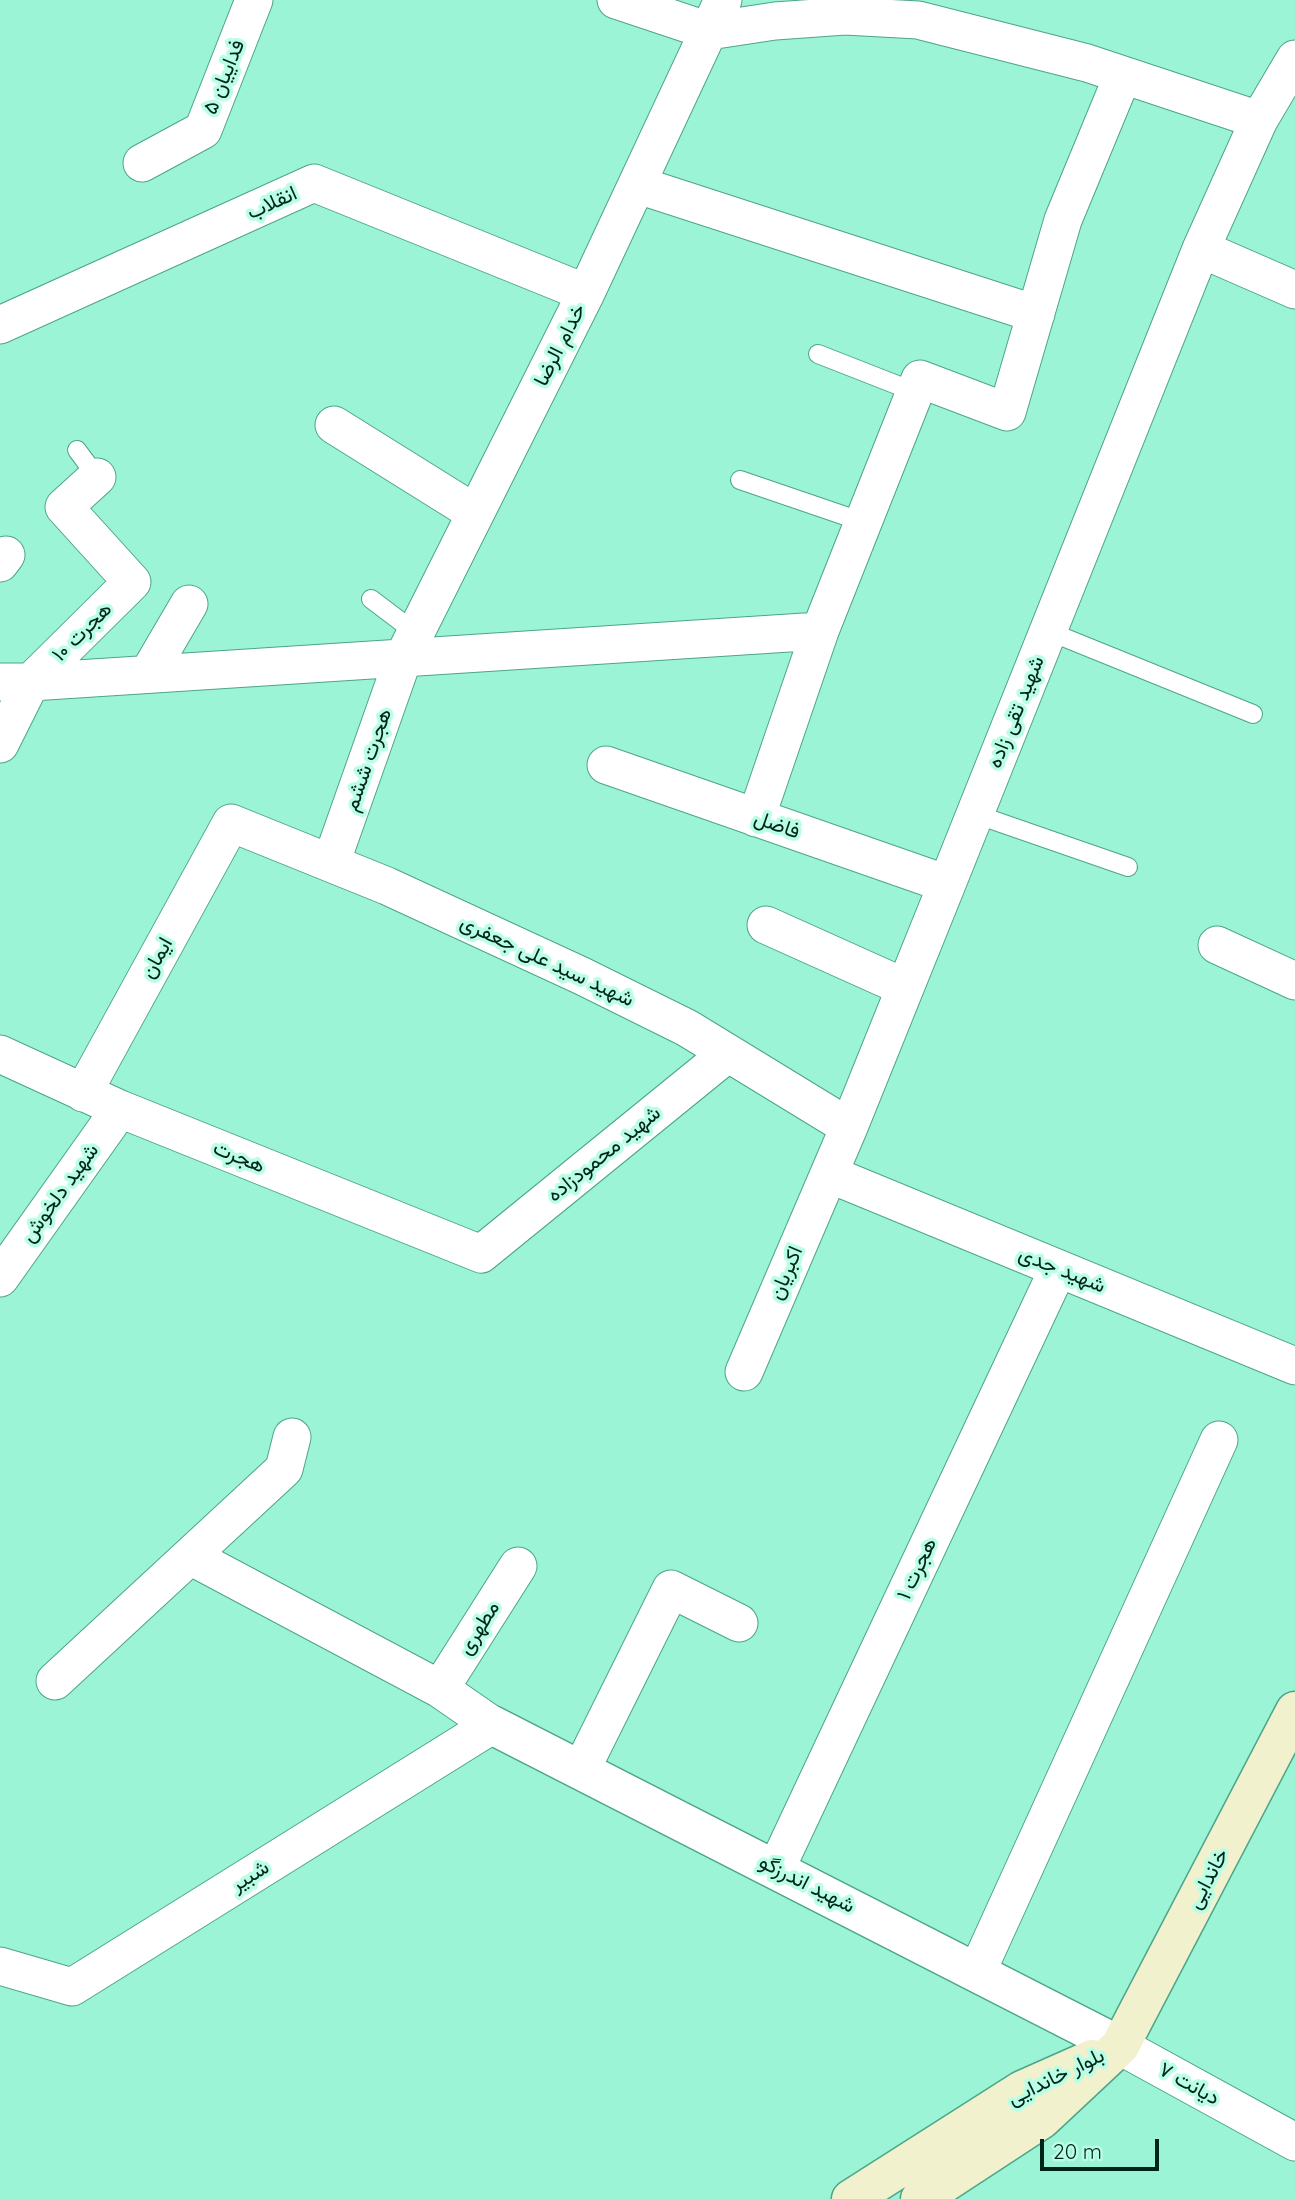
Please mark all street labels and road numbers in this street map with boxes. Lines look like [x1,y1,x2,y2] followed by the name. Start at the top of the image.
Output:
[198,36,250,118] street label: فداییان ۵
[243,181,301,225] street label: انقلاب
[529,300,591,390] street label: خدام الرضا
[47,597,117,667] street label: هجرت ۱۰
[982,652,1050,772] street label: شهید تقی زاده
[339,705,397,815] street label: هجرت ششم
[751,805,803,845] street label: فاضل
[456,910,638,1012] street label: شهید سید علی جعفری
[136,933,178,983] street label: ایمان
[542,1100,666,1208] street label: شهید محمودزاده
[209,1135,269,1179] street label: هجرت
[16,1139,104,1247] street label: شهید دلخوش
[1015,1241,1109,1299] street label: شهید جدی
[763,1242,809,1304] street label: اکبریان
[892,1534,942,1604] street label: هجرت ۱
[453,1596,505,1660] street label: مطهری
[1182,1845,1234,1913] street label: خاندایی
[755,1849,859,1919] street label: شهید اندرزگو
[226,1855,274,1897] street label: شبیر
[1003,2043,1109,2111] street label: بلوار خاندایی
[1154,2057,1224,2111] street label: دیانت ۷

